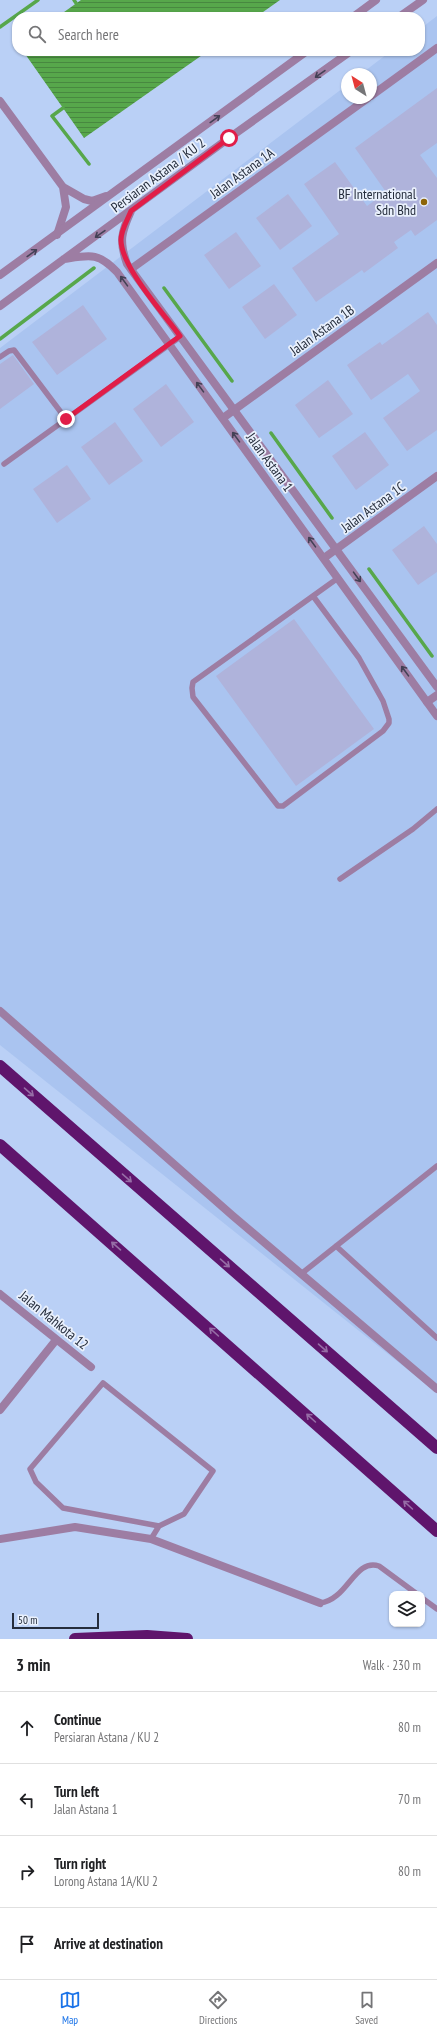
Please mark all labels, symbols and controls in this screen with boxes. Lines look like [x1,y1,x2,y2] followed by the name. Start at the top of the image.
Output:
[12,12,425,56] search box
[26,23,48,45] icon: search
[58,25,119,44] text: Search here
[341,68,377,104] north arrow
[314,70,325,78] one-way arrow
[209,114,220,123] one-way arrow
[220,129,238,147] route start
[107,134,209,216] street label: Persiaran Astana / KU 2
[206,143,278,203] street label: Jalan Astana 1A
[338,185,417,219] place label: BF International Sdn Bhd
[419,197,429,207] marker: BF International Sdn Bhd
[94,230,105,238] one-way arrow
[26,249,37,257] one-way arrow
[120,276,128,287] one-way arrow
[286,301,358,360] street label: Jalan Astana 1B
[196,381,204,392] one-way arrow
[57,410,75,428] route end
[242,428,297,495] street label: Jalan Astana 1
[232,432,240,443] one-way arrow
[337,477,409,537] street label: Jalan Astana 1C
[308,537,316,548] one-way arrow
[352,571,361,582] one-way arrow
[400,665,409,676] one-way arrow
[24,1088,35,1097] one-way arrow
[122,1173,133,1182] one-way arrow
[111,1241,121,1250] one-way arrow
[220,1258,230,1267] one-way arrow
[15,1286,92,1353] street label: Jalan Mahkota 12
[208,1327,219,1336] one-way arrow
[318,1344,329,1353] one-way arrow
[305,1414,316,1423] one-way arrow
[403,1500,413,1509] one-way arrow
[389,1591,425,1627] map controls
[389,1591,425,1627] button: layers
[12,1611,99,1630] scale bar
[18,1613,37,1627] text: 50 m
[16,1654,50,1676] text: 3 min
[363,1657,421,1674] text: Walk · 230 m
[54,1710,101,1729] text: Continue
[16,1717,38,1739] icon: ahead
[398,1719,421,1736] text: 80 m
[54,1729,159,1746] text: Persiaran Astana / KU 2
[54,1782,99,1801] text: Turn left
[16,1789,38,1811] icon: left
[398,1791,421,1808] text: 70 m
[54,1801,118,1818] text: Jalan Astana 1
[54,1854,106,1873] text: Turn right
[16,1861,38,1883] icon: right
[398,1863,421,1880] text: 80 m
[54,1873,158,1890] text: Lorong Astana 1A/KU 2
[16,1933,38,1955] icon: arrive
[54,1934,163,1953] text: Arrive at destination
[59,1989,81,2027] tab: Map
[199,1989,237,2027] tab: Directions
[355,1989,378,2027] tab: Saved

